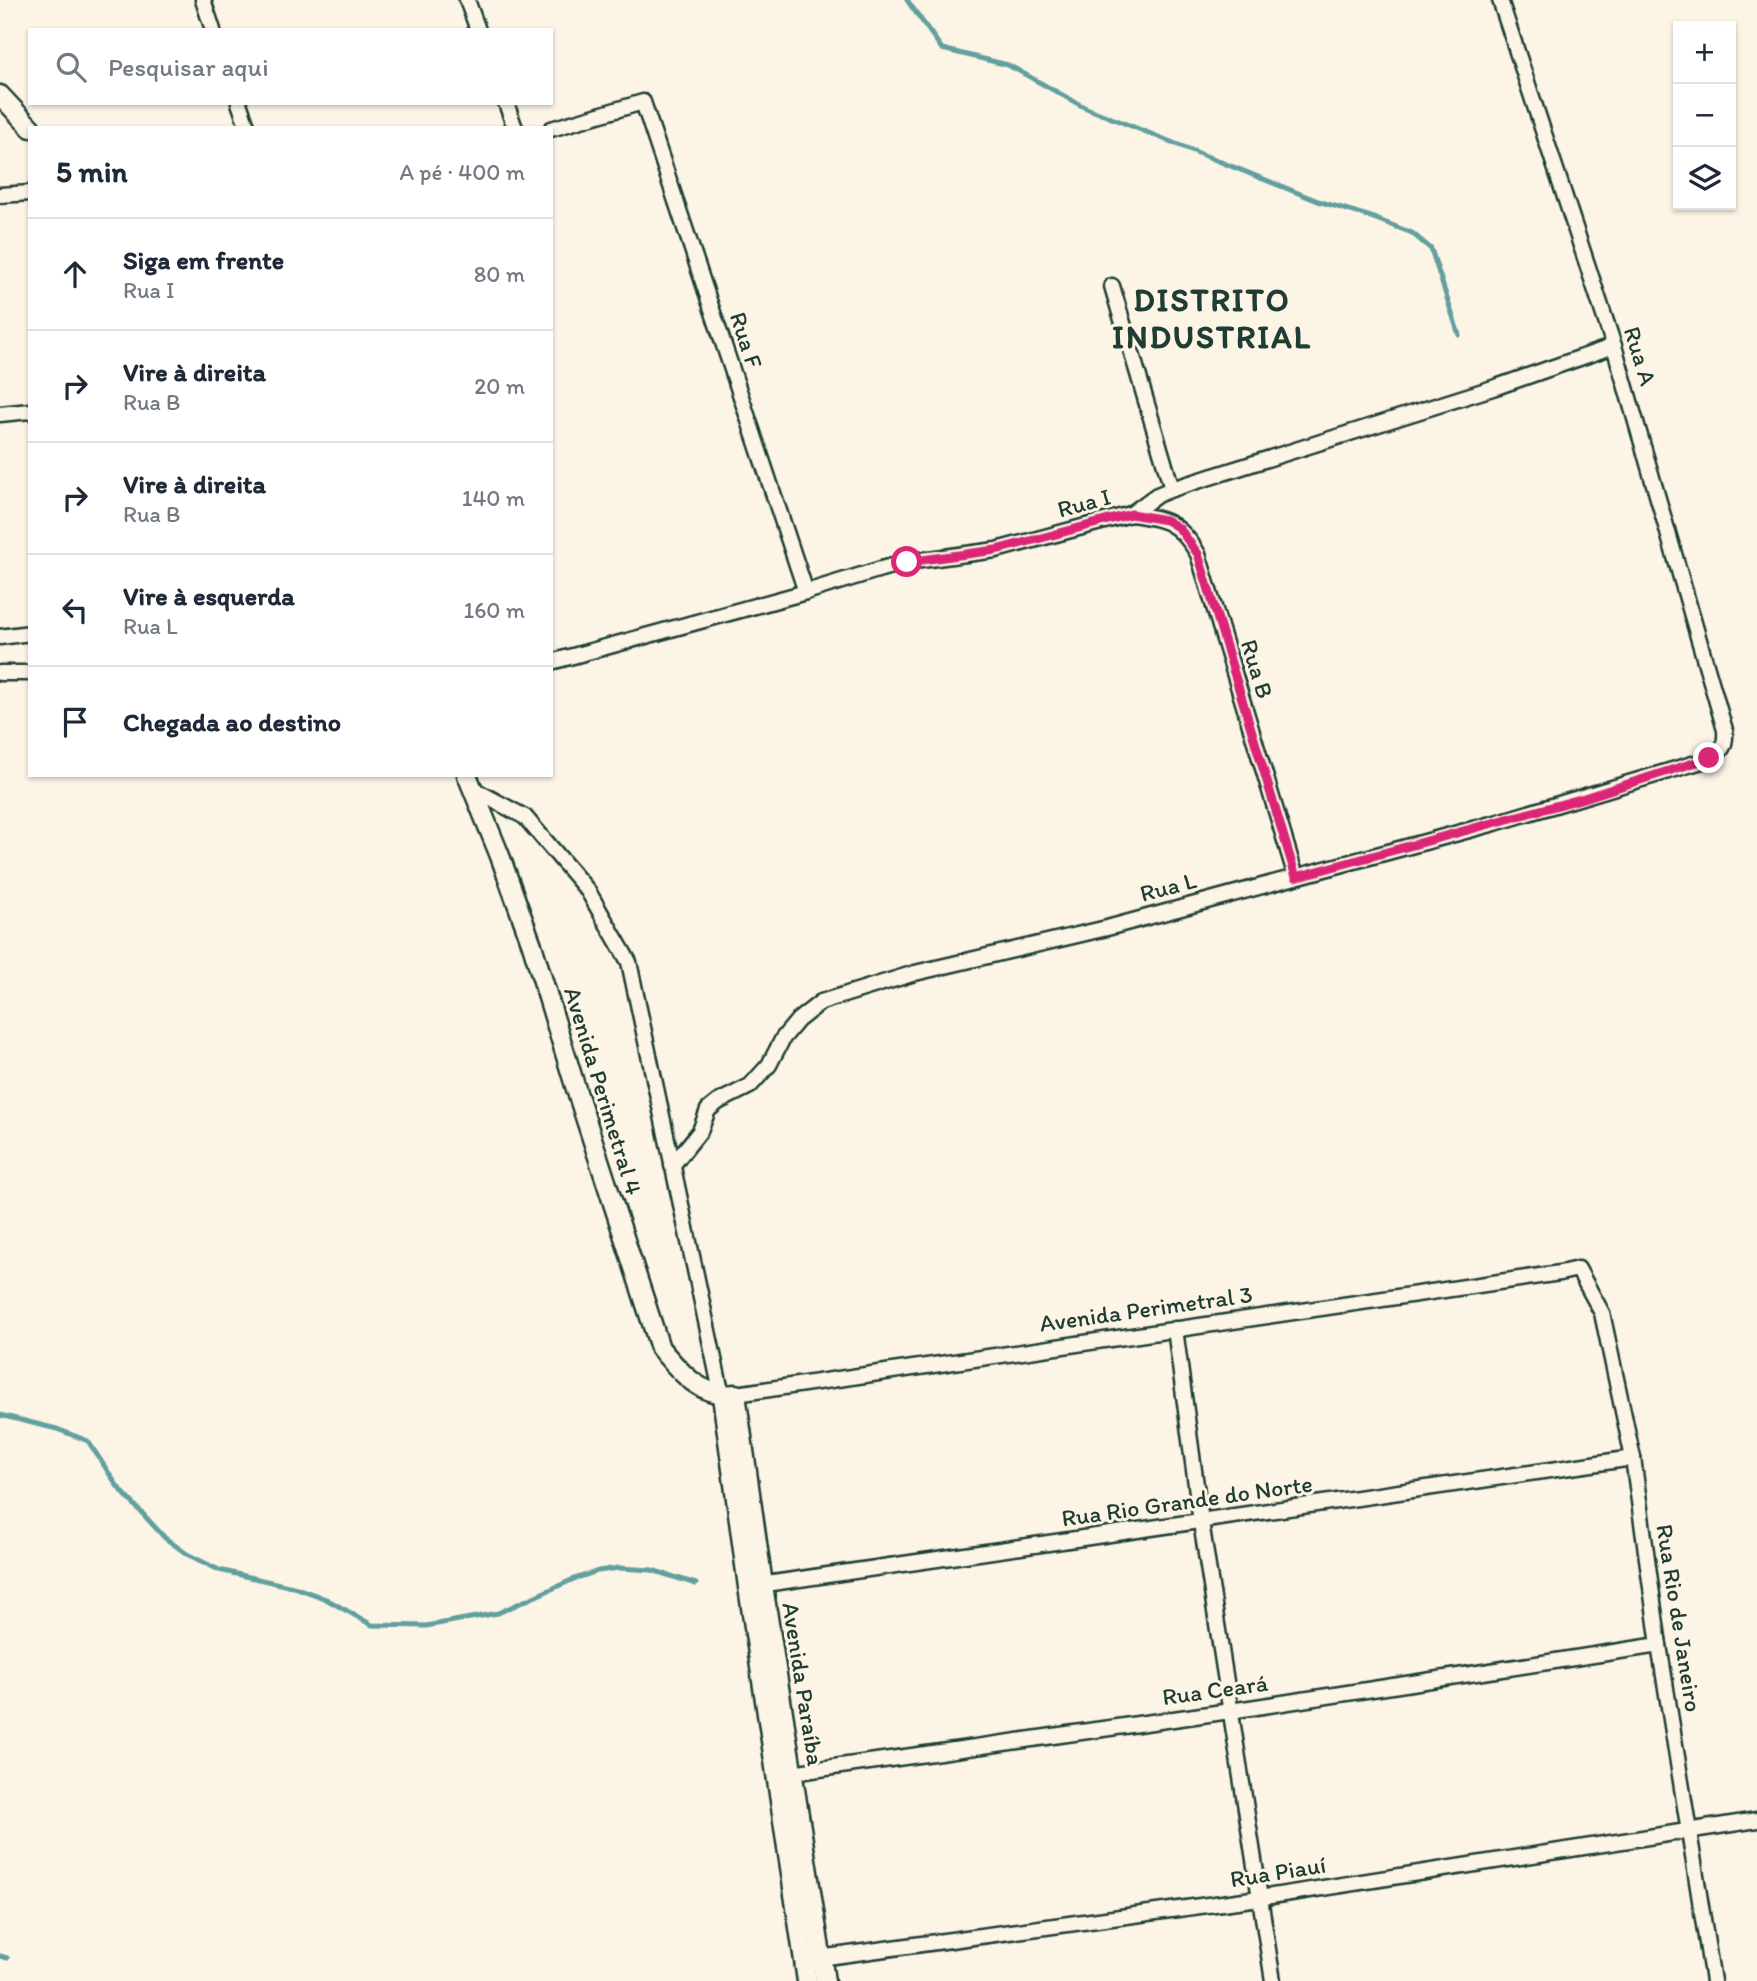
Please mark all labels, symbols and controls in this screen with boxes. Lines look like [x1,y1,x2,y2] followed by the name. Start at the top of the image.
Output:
[1673,21,1736,210] map controls
[1673,21,1736,84] button: +
[28,28,553,105] search box
[52,48,90,86] icon: search
[108,51,269,83] text: Pesquisar aqui
[1673,84,1736,147] button: −
[1673,147,1736,210] button: layers
[56,153,127,190] text: 5 min
[399,158,525,186] text: A pé · 400 m
[123,244,284,276] text: Siga em frente
[56,255,94,293] icon: ahead
[474,260,525,288] text: 80 m
[123,276,175,304] text: Rua I
[1112,281,1312,356] district label: DISTRITO INDUSTRIAL
[724,308,769,372] street label: Rua F
[1618,323,1663,389] street label: Rua A
[123,356,266,388] text: Vire à direita
[56,367,94,405] icon: right
[474,372,525,400] text: 20 m
[123,388,181,416] text: Rua B
[123,468,266,500] text: Vire à direita
[56,479,94,517] icon: right
[1054,482,1114,524] street label: Rua I
[462,484,525,512] text: 140 m
[123,500,181,528] text: Rua B
[891,546,922,577] route start
[123,580,295,612] text: Vire à esquerda
[56,591,94,629] icon: left
[463,596,525,624] text: 160 m
[123,612,178,640] text: Rua L
[1235,636,1280,702] street label: Rua B
[56,703,94,741] icon: arrive
[123,706,341,738] text: Chegada ao destino
[1693,742,1724,773] route end
[1137,865,1199,908] street label: Rua L
[558,983,649,1198] street label: Avenida Perimetral 4
[1038,1279,1254,1338] street label: Avenida Perimetral 3
[1059,1469,1314,1532] street label: Rua Rio Grande do Norte
[1650,1522,1709,1714] street label: Rua Rio de Janeiro
[776,1600,831,1768] street label: Avenida Paraíba
[1160,1668,1270,1711] street label: Rua Ceará
[1228,1850,1328,1893] street label: Rua Piauí

